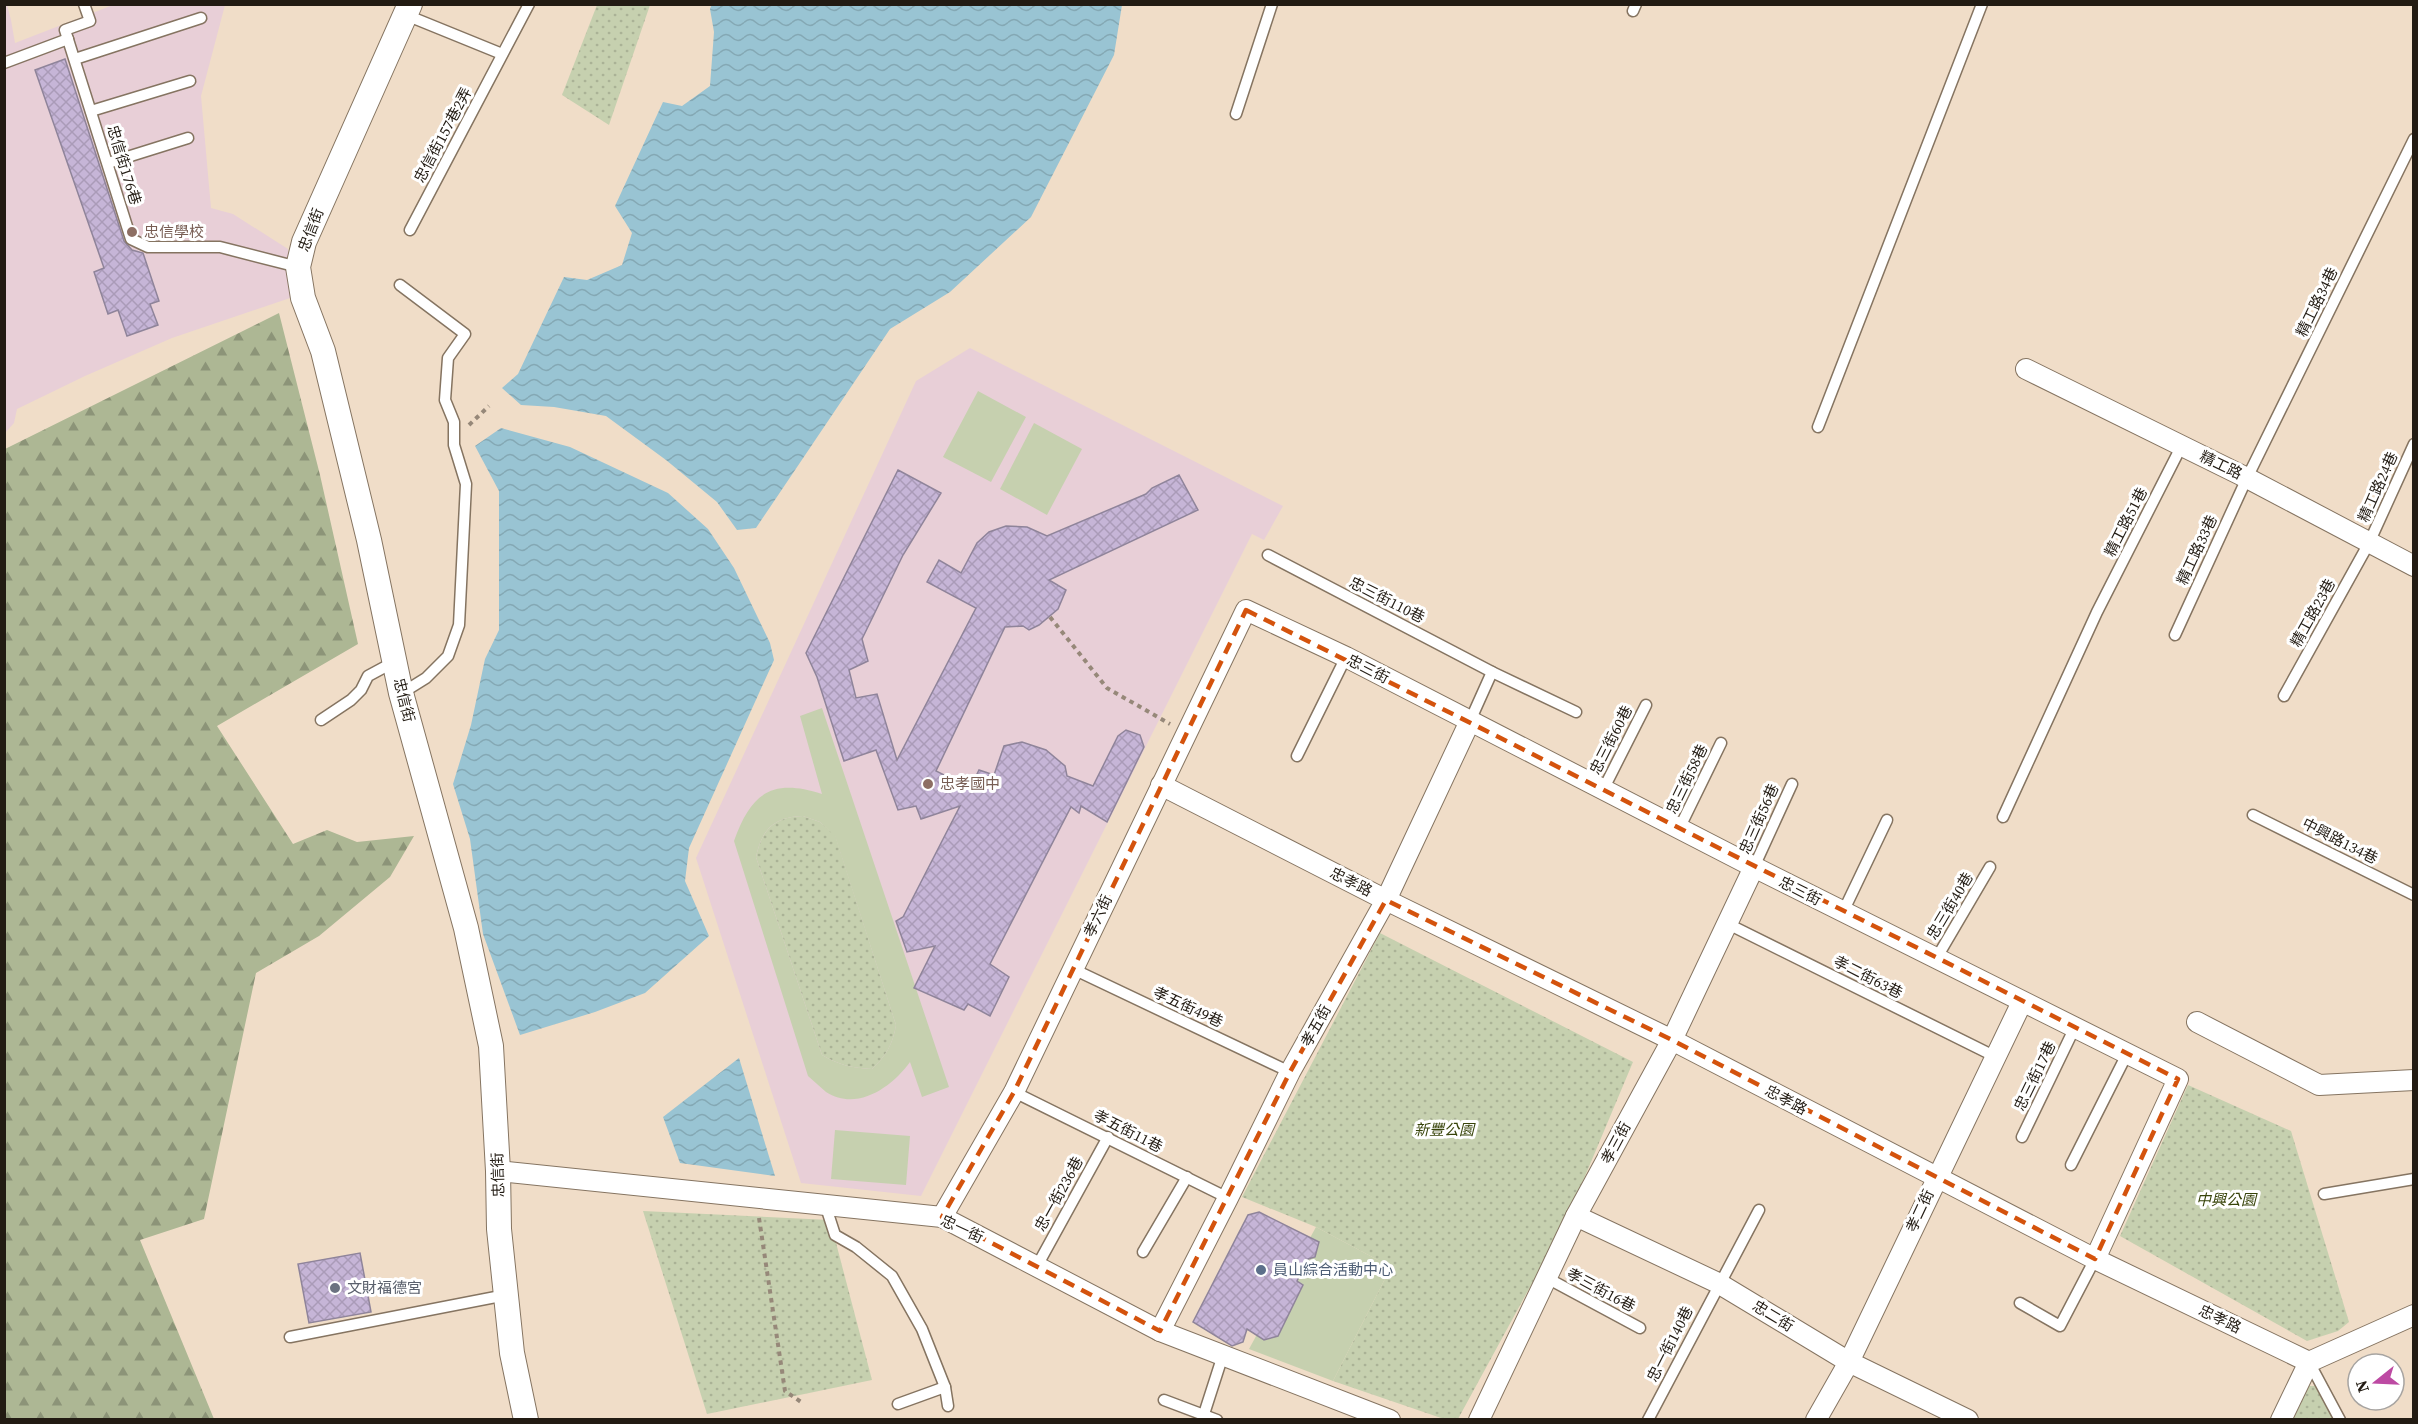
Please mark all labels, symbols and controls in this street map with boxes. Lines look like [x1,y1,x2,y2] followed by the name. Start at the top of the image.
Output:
[409,83,476,186] street label: 忠信街157巷2弄
[102,122,147,207] street label: 忠信街176巷
[293,205,328,255] street label: 忠信街
[144,221,204,242] place label: 忠信學校
[125,225,139,239] marker: 忠信學校
[2291,263,2342,340] street label: 精工路34巷
[2196,445,2246,484] street label: 精工路
[2353,448,2402,525] street label: 精工路24巷
[2099,484,2152,560] street label: 精工路51巷
[2171,511,2222,588] street label: 精工路33巷
[1346,571,1429,628] street label: 忠三街110巷
[2285,575,2340,651] street label: 精工路23巷
[1343,649,1393,688] street label: 忠三街
[389,675,420,724] street label: 忠信街
[1584,702,1637,778] street label: 忠三街60巷
[1661,740,1712,817] street label: 忠三街58巷
[940,773,1000,794] place label: 忠孝國中
[921,777,935,791] marker: 忠孝國中
[1734,780,1783,857] street label: 忠三街56巷
[2299,812,2382,869] street label: 中興路134巷
[1326,862,1376,901] street label: 忠孝路
[1921,868,1978,943] street label: 忠三街40巷
[1775,871,1825,910] street label: 忠三街
[1078,891,1117,941] street label: 孝六街
[1830,950,1906,1003] street label: 孝二街63巷
[1150,981,1227,1032] street label: 孝五街49巷
[1295,1001,1336,1051] street label: 孝五街
[2009,1037,2060,1114] street label: 忠三街17巷
[1761,1080,1811,1119] street label: 忠孝路
[1090,1104,1166,1157] street label: 孝五街11巷
[1596,1118,1635,1168] street label: 孝三街
[1414,1119,1476,1140] park label: 新豐公園
[486,1152,509,1198] street label: 忠信街
[1029,1153,1088,1235] street label: 忠一街236巷
[1901,1186,1939,1236] street label: 孝二街
[2196,1189,2258,1210] park label: 中興公園
[937,1210,987,1248] street label: 忠一街
[1273,1259,1393,1280] place label: 員山綜合活動中心
[1254,1263,1268,1277] marker: 員山綜合活動中心
[1563,1263,1639,1316] street label: 孝三街16巷
[347,1277,422,1298] place label: 文財福德宮
[328,1281,342,1295] marker: 文財福德宮
[1749,1295,1798,1336] street label: 忠二街
[2195,1299,2245,1338] street label: 忠孝路
[1641,1302,1698,1385] street label: 忠一街140巷
[2346,1352,2406,1412] north arrow
[2349,1377,2374,1396] text: N

